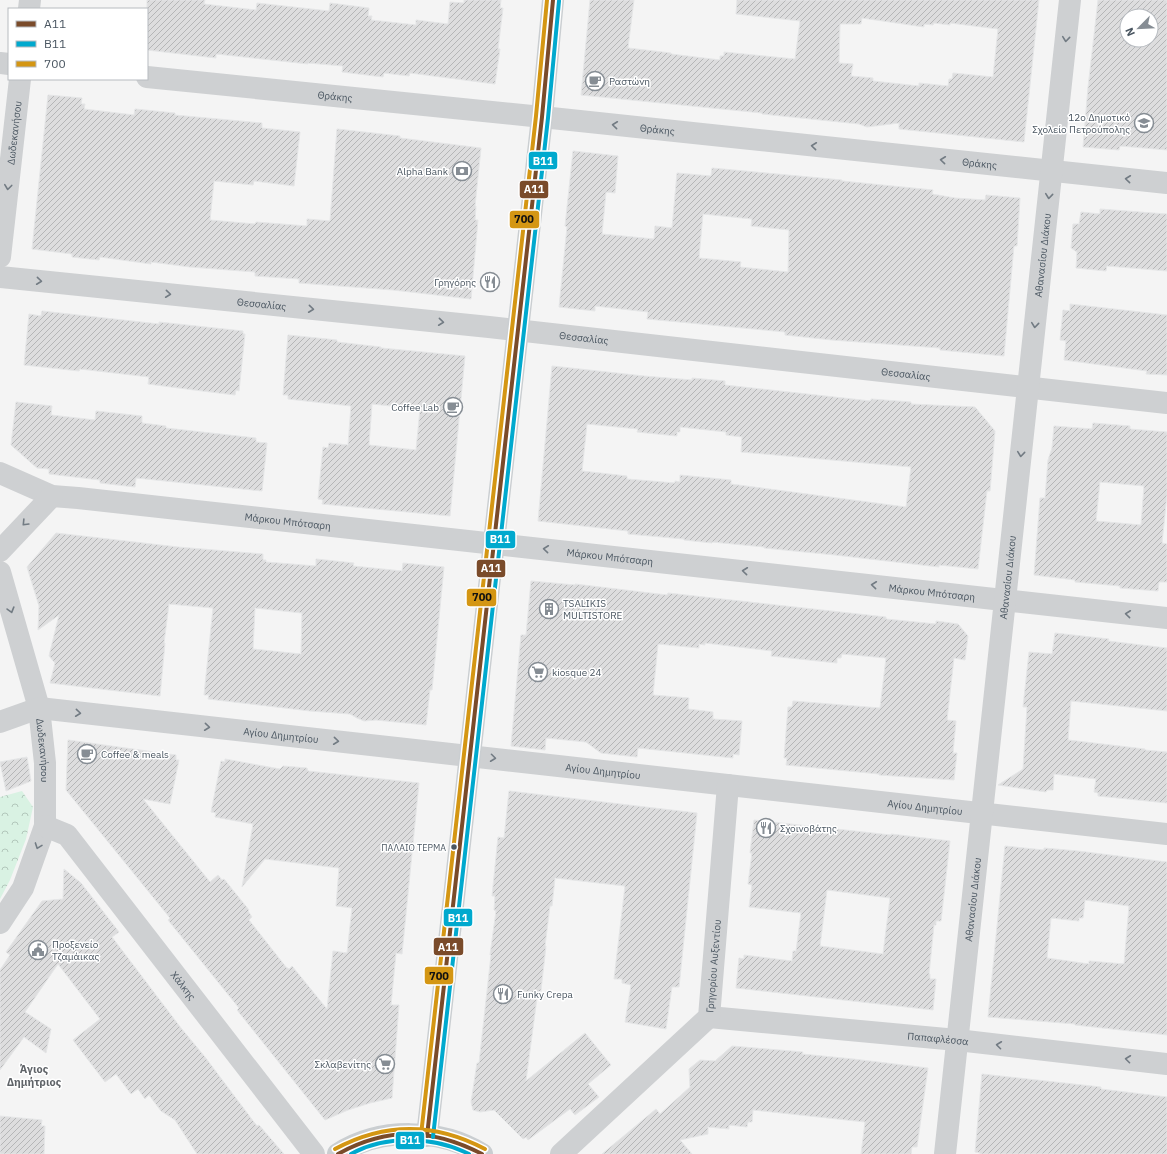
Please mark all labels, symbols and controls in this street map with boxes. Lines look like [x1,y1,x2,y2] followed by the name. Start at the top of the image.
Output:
[8,8,148,80] legend
[1119,8,1159,48] north arrow
[44,16,66,31] text: Α11
[1122,26,1138,39] text: N
[44,36,66,51] text: Β11
[1061,36,1070,42] one-way arrow
[44,56,66,71] text: 700
[584,70,606,92] cafe icon: Ραστώνη
[609,75,650,88] place label: Ραστώνη
[317,88,353,104] street label: Θράκης
[4,100,24,165] street label: Δωδεκανήσου
[1032,111,1130,136] place label: 12o Δημοτικό Σχολείο Πετρούπολης
[1133,112,1155,134] school or university icon: 12o Δημοτικό Σχολείο Πετρούπολης
[612,120,618,129] one-way arrow
[639,121,676,137] street label: Θράκης
[811,142,817,151] one-way arrow
[528,151,558,170] line badge: Β11
[533,154,554,168] text: Β11
[961,155,998,172] street label: Θράκης
[940,156,946,165] one-way arrow
[451,160,473,182] bank icon: Alpha Bank
[397,165,449,178] place label: Alpha Bank
[1125,175,1131,184] one-way arrow
[519,180,549,199] line badge: Α11
[524,182,545,196] text: Α11
[4,184,13,190] one-way arrow
[1044,193,1053,199] one-way arrow
[509,210,540,229] line badge: 700
[514,212,534,226] text: 700
[1031,213,1053,298] street label: Αθανασίου Διάκου
[479,271,501,293] restaurant icon: Γρηγόρης
[434,276,476,289] place label: Γρηγόρης
[36,277,42,286] one-way arrow
[165,290,171,299] one-way arrow
[236,295,287,313] street label: Θεσσαλίας
[308,304,314,313] one-way arrow
[438,317,444,326] one-way arrow
[1030,322,1039,328] one-way arrow
[559,328,609,347] street label: Θεσσαλίας
[881,365,931,383] street label: Θεσσαλίας
[442,396,464,418] cafe icon: Coffee Lab
[391,401,439,414] place label: Coffee Lab
[1016,451,1025,457] one-way arrow
[244,510,332,532] street label: Μάρκου Μπότσαρη
[23,518,30,526] one-way arrow
[485,530,516,549] line badge: Β11
[490,532,511,546] text: Β11
[996,535,1018,620] street label: Αθανασίου Διάκου
[543,545,549,554] one-way arrow
[566,545,654,568] street label: Μάρκου Μπότσαρη
[476,559,506,578] line badge: Α11
[481,561,502,575] text: Α11
[742,567,748,576] one-way arrow
[871,581,877,590] one-way arrow
[888,581,976,603] street label: Μάρκου Μπότσαρη
[466,588,497,607] line badge: 700
[472,590,492,604] text: 700
[563,597,623,622] place label: TSALIKIS MULTISTORE
[538,598,560,620] building icon: TSALIKIS MULTISTORE
[6,606,15,613] one-way arrow
[1125,610,1131,619] one-way arrow
[527,661,549,683] supermarket icon: kiosque 24
[552,666,602,679] place label: kiosque 24
[75,708,81,717] one-way arrow
[34,718,52,782] street label: Δωδεκανήσου
[204,722,210,731] one-way arrow
[243,724,319,746] street label: Αγίου Δημητρίου
[333,736,339,745] one-way arrow
[76,743,98,765] cafe icon: Coffee & meals
[101,748,169,761] place label: Coffee & meals
[490,754,496,763] one-way arrow
[565,760,641,782] street label: Αγίου Δημητρίου
[887,796,963,818] street label: Αγίου Δημητρίου
[755,817,777,839] restaurant icon: Σχοινοβάτης
[780,822,837,835] place label: Σχοινοβάτης
[381,842,446,853] place label: ΠΑΛΑΙΟ ΤΕΡΜΑ
[449,842,459,852] marker: ΠΑΛΑΙΟ ΤΕΡΜΑ
[34,843,42,850] one-way arrow
[962,857,984,942] street label: Αθανασίου Διάκου
[443,908,473,927] line badge: Β11
[448,911,469,925] text: Β11
[703,919,723,1013] street label: Γρηγορίου Αυξεντίου
[433,937,464,956] line badge: Α11
[52,938,99,963] place label: Προξενείο Τζαμάικας
[27,939,49,961] public building icon: Προξενείο Τζαμάικας
[438,940,459,954] text: Α11
[424,966,454,985] line badge: 700
[168,968,199,1003] street label: Χάλκης
[429,969,449,983] text: 700
[492,983,514,1005] restaurant icon: Funky Crepa
[517,988,573,1001] place label: Funky Crepa
[907,1029,970,1048] street label: Παπαφλέσσα
[996,1040,1002,1049] one-way arrow
[374,1053,396,1075] supermarket icon: Σκλαβενίτης
[1125,1055,1131,1064] one-way arrow
[314,1058,371,1071] place label: Σκλαβενίτης
[7,1062,62,1089] district label: Άγιος Δημήτριος
[395,1131,425,1150] line badge: Β11
[400,1133,421,1147] text: Β11

